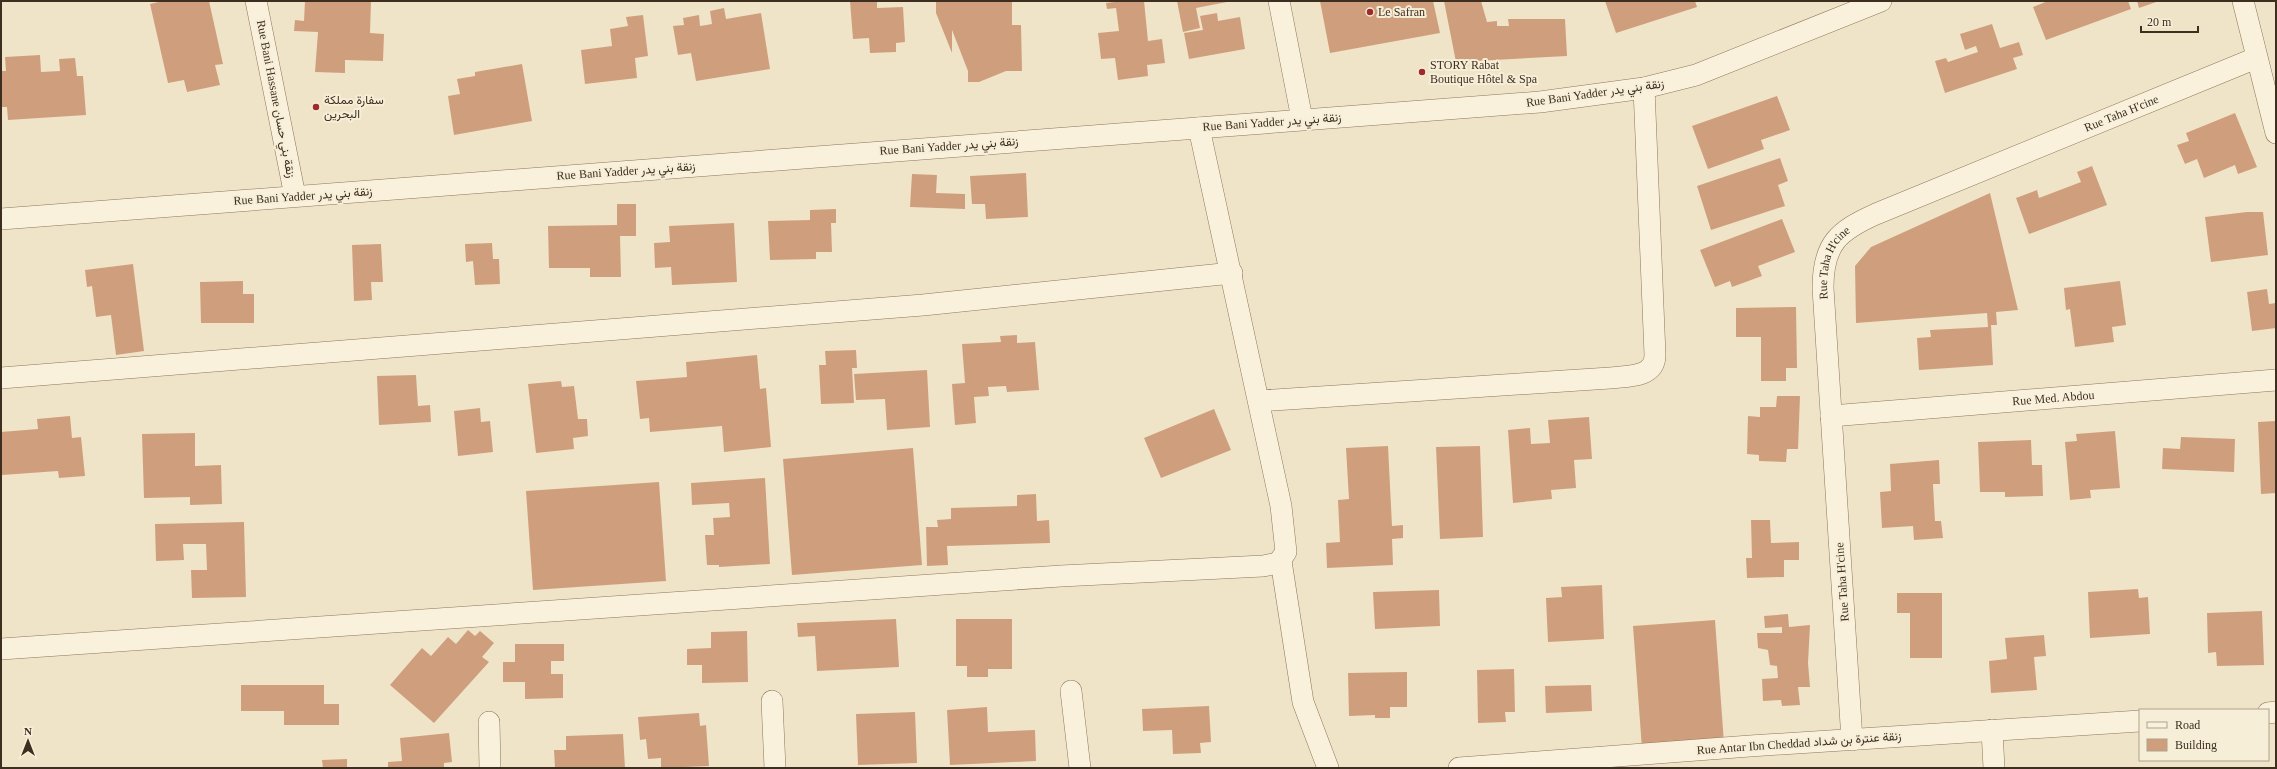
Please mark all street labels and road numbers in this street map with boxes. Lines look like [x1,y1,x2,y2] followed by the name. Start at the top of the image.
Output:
[251,19,298,180] street label: Rue Bani Hassane زنقة بني حسان
[1525,76,1665,113] street label: Rue Bani Yadder زنقة بني يدر
[2082,92,2161,135] street label: Rue Taha H'cine
[1202,110,1342,137] street label: Rue Bani Yadder زنقة بني يدر
[879,134,1019,161] street label: Rue Bani Yadder زنقة بني يدر
[556,159,696,186] street label: Rue Bani Yadder زنقة بني يدر
[233,184,373,211] street label: Rue Bani Yadder زنقة بني يدر
[1816,223,1853,300] street label: Rue Taha H'cine
[2012,388,2095,408] street label: Rue Med. Abdou
[1832,542,1852,622] street label: Rue Taha H'cine
[1696,729,1902,758] street label: Rue Antar Ibn Cheddad زنقة عنترة بن شداد

